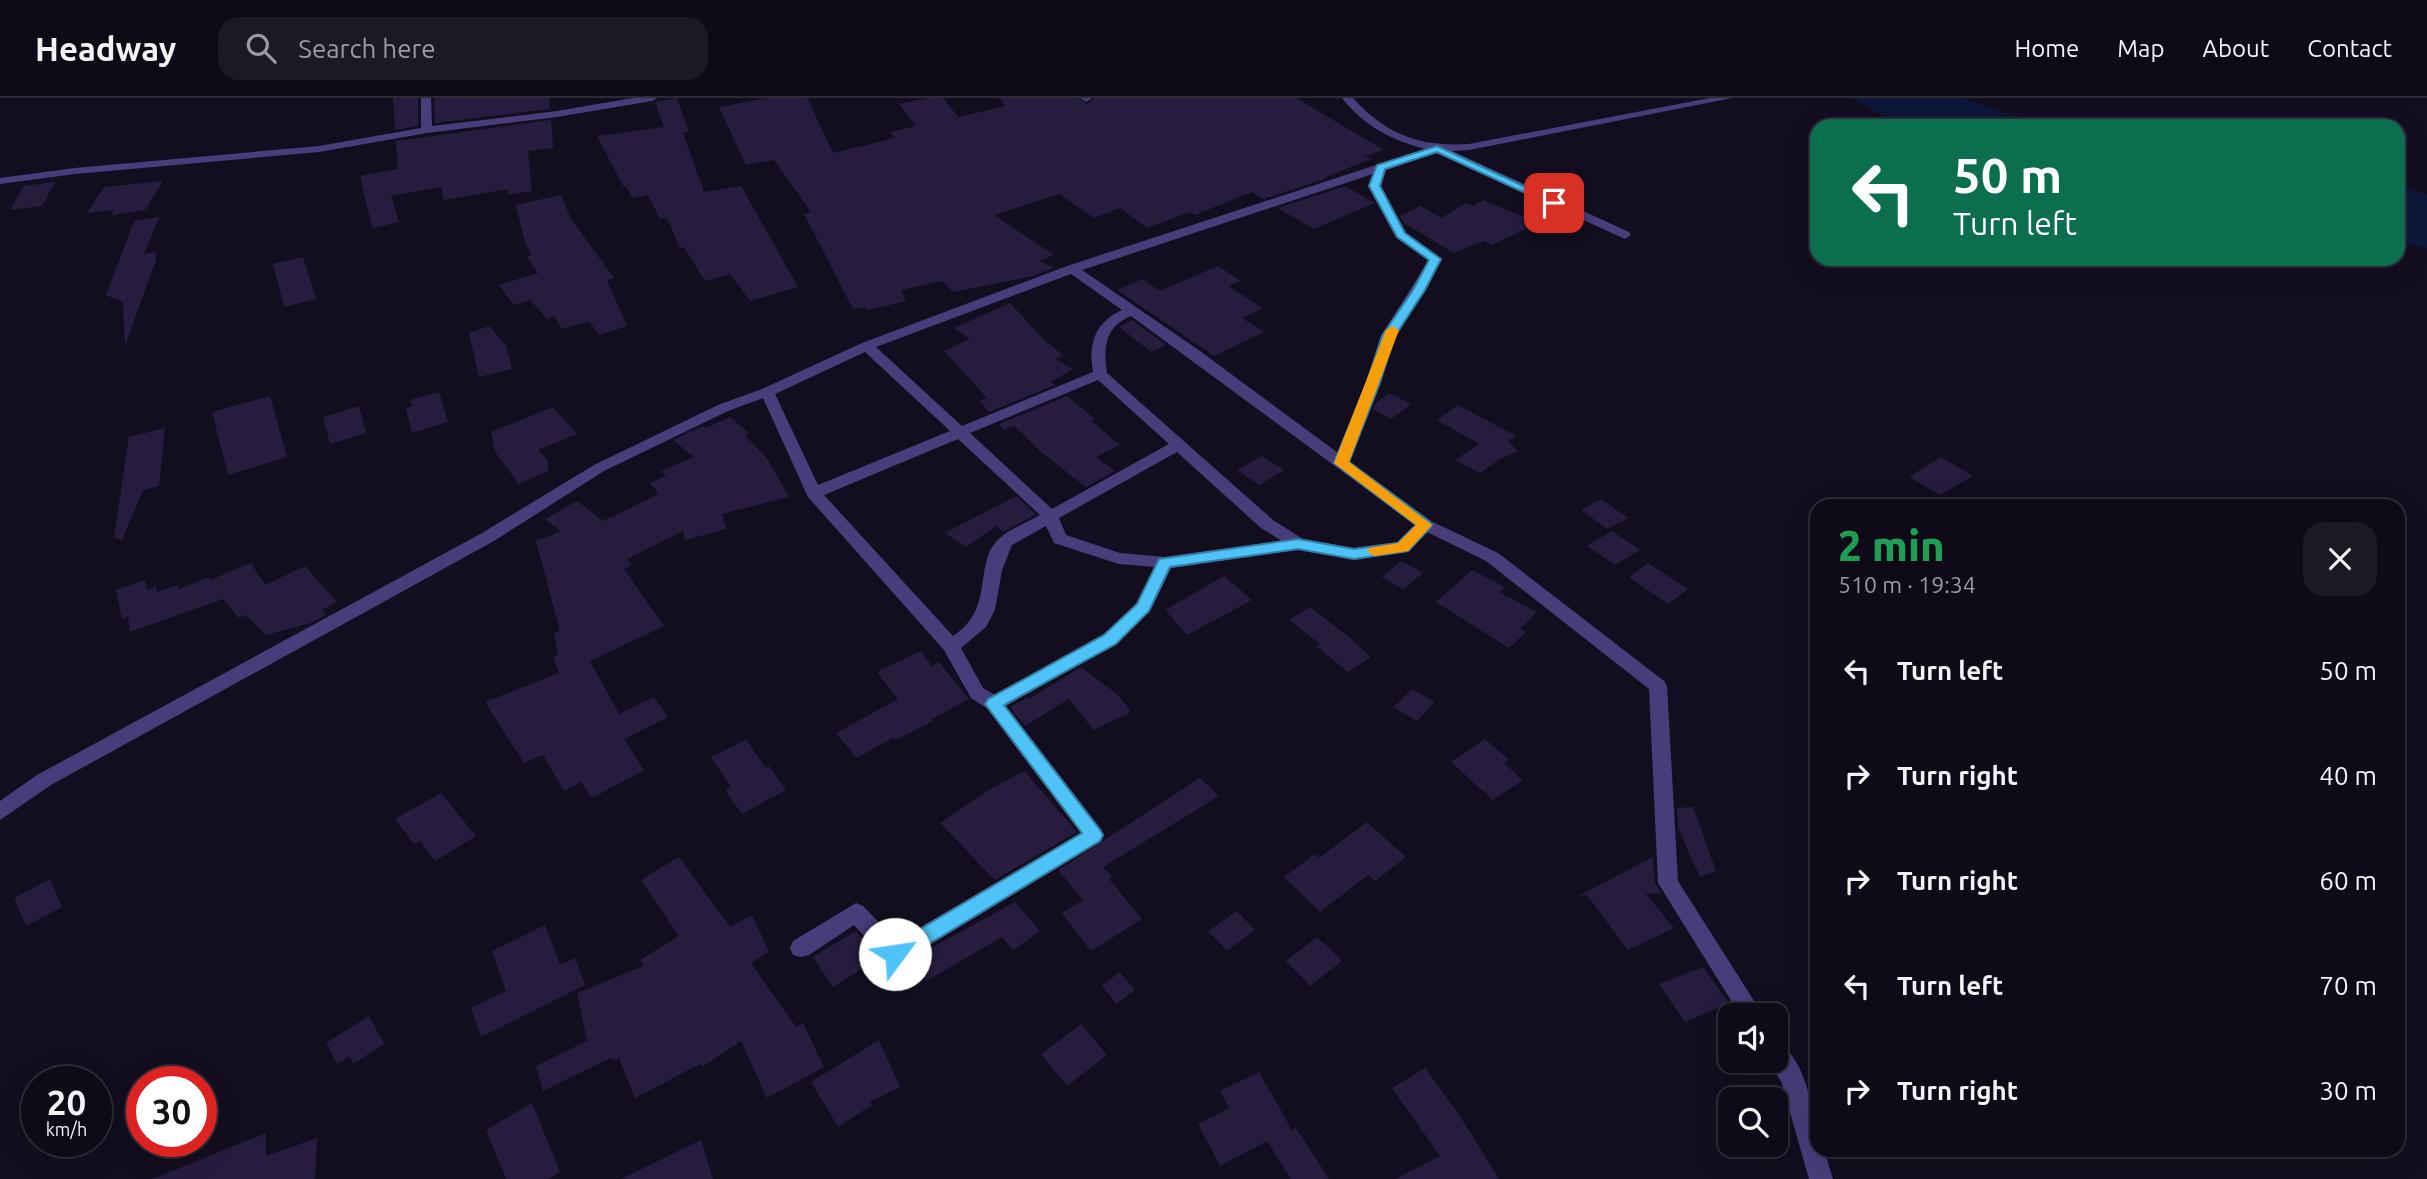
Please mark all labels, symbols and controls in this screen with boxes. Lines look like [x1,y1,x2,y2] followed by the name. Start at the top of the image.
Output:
[218,17,708,80] search box
[242,29,280,67] icon: search
[35,30,176,67] text: Headway
[298,34,436,63] text: Search here
[2014,35,2079,62] text: Home
[2117,35,2164,62] text: Map
[2202,35,2269,62] text: About
[2307,35,2392,62] text: Contact
[1838,147,1929,238] icon: left
[1953,147,2062,202] text: 50 m
[1524,173,1584,233] pin
[1535,184,1573,222] icon: arrive
[1953,205,2077,241] text: Turn left
[1838,522,1945,569] text: 2 min
[2303,522,2377,596] button: close
[1838,572,1976,597] text: 510 m · 19:34
[1838,652,1876,690] icon: left
[1897,656,2003,685] text: Turn left
[2319,656,2377,685] text: 50 m
[1838,757,1876,795] icon: right
[1897,761,2018,790] text: Turn right
[2319,761,2377,790] text: 40 m
[1838,862,1876,900] icon: right
[1897,866,2018,895] text: Turn right
[2319,866,2377,895] text: 60 m
[858,917,932,991] position arrow
[1838,967,1876,1005] icon: left
[1897,971,2003,1000] text: Turn left
[2319,971,2377,1000] text: 70 m
[1718,1003,1788,1157] map controls
[1718,1003,1788,1073] button: sound
[126,1066,217,1157] speed limit sign: 30
[1838,1072,1876,1110] icon: right
[1897,1076,2018,1105] text: Turn right
[2319,1076,2377,1105] text: 30 m
[47,1082,86,1122] text: 20
[1718,1087,1788,1157] button: search
[46,1119,87,1139] text: km/h

